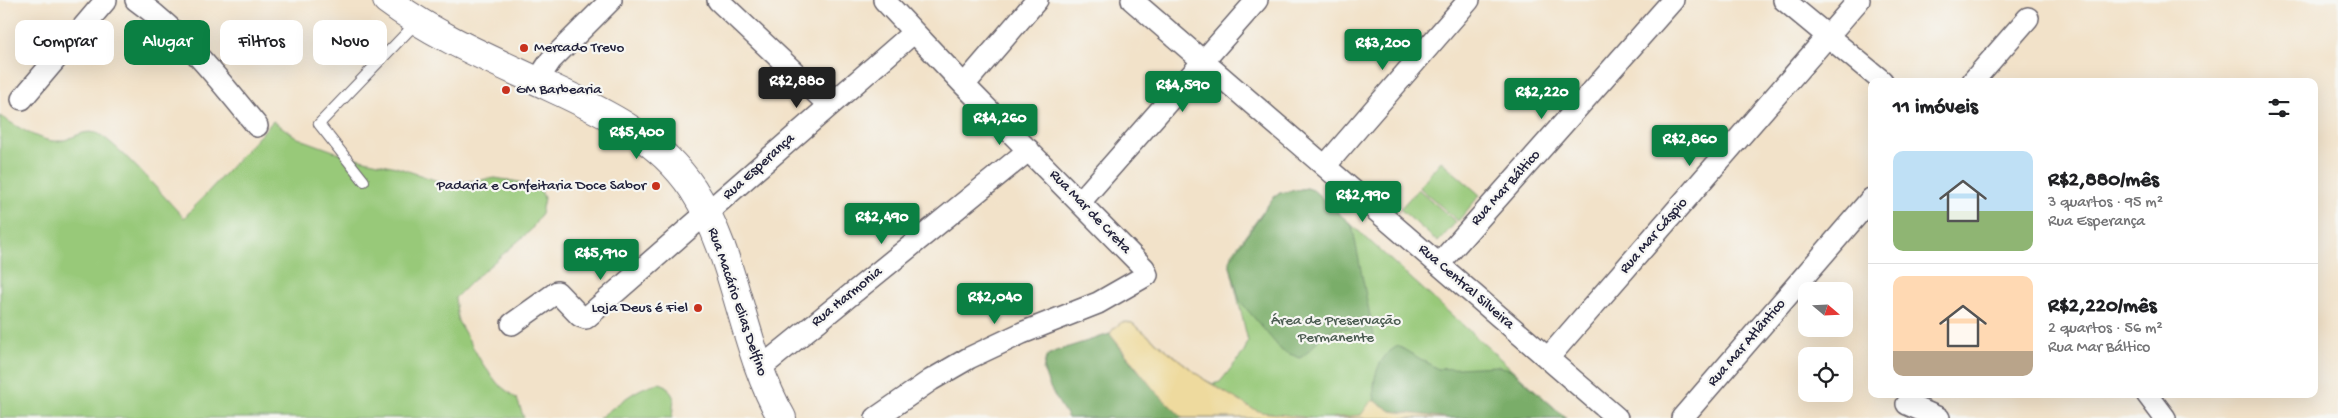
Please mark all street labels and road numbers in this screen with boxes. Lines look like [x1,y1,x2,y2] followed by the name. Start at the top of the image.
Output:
[719,129,799,204] street label: Rua Esperança
[1467,146,1545,230] street label: Rua Mar Báltico
[1045,166,1135,258] street label: Rua Mar de Creta
[1616,194,1692,278] street label: Rua Mar Cáspio
[703,225,771,379] street label: Rua Macário Elias Delfino
[1414,240,1518,334] street label: Rua Central Silveira
[808,262,887,331] street label: Rua Harmonia
[1704,295,1790,391] street label: Rua Mar Atlântico

